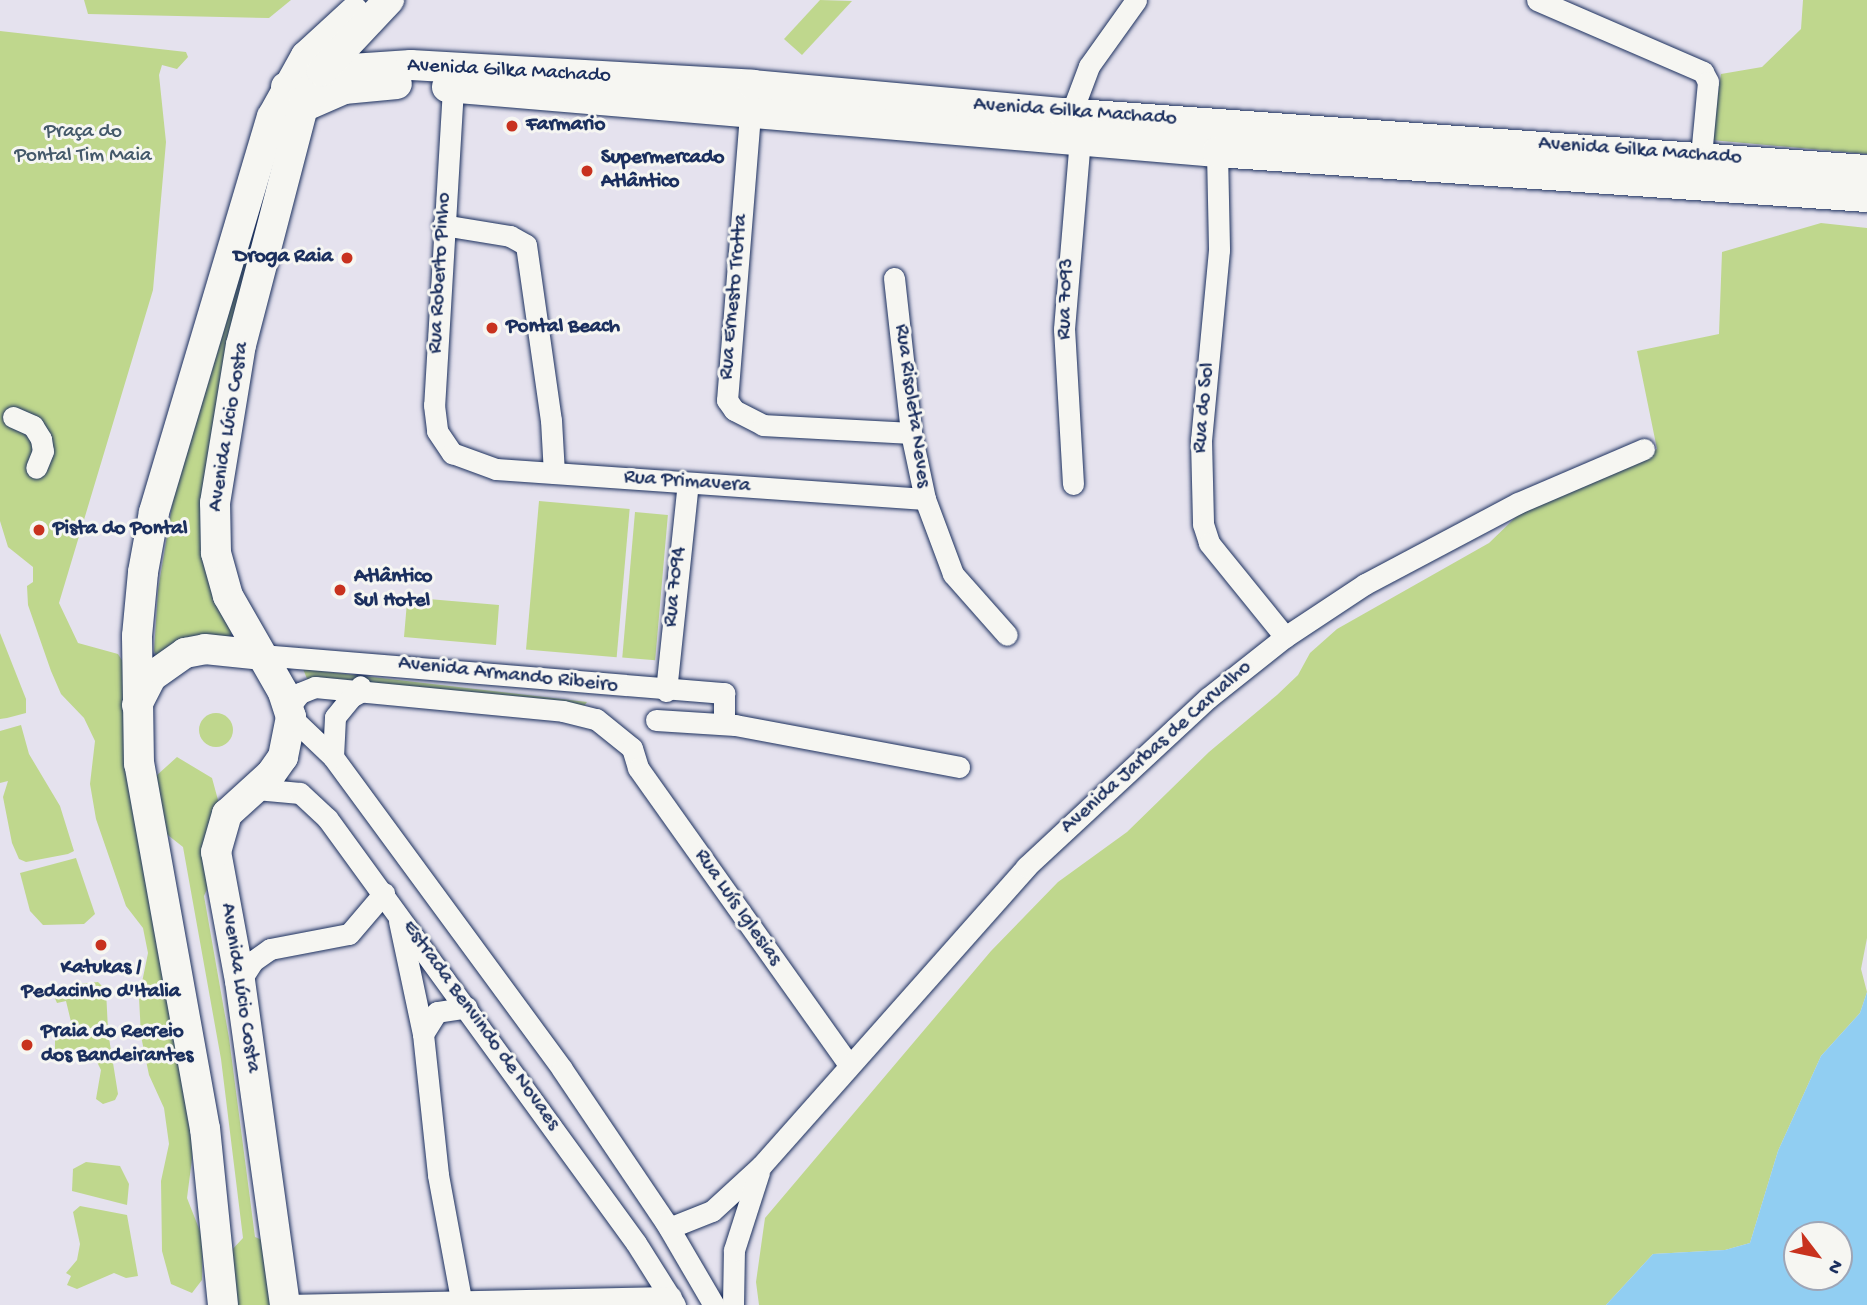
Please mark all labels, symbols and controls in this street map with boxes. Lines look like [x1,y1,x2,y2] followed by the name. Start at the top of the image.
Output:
[407,54,611,90] street label: Avenida Gilka Machado
[972,93,1178,133] street label: Avenida Gilka Machado
[526,113,605,139] place label: Farmario
[504,118,520,134] marker: Farmario
[14,120,152,170] park label: Praça do Pontal Tim Maia
[1537,132,1743,172] street label: Avenida Gilka Machado
[601,146,724,196] place label: Supermercado Atlântico
[579,163,595,179] marker: Supermercado Atlântico
[424,192,458,354] street label: Rua Roberto Pinho
[715,213,755,381] street label: Rua Ernesto Trotta
[234,245,333,271] place label: Droga Raia
[339,250,355,266] marker: Droga Raia
[1053,258,1081,340] street label: Rua 7093
[506,315,620,341] place label: Pontal Beach
[484,320,500,336] marker: Pontal Beach
[887,323,935,489] street label: Rua Risoleta Neves
[204,340,256,514] street label: Avenida Lúcio Costa
[1188,362,1222,454] street label: Rua do Sol
[623,466,751,500] street label: Rua Primavera
[53,517,188,543] place label: Pista do Pontal
[31,522,47,538] marker: Pista do Pontal
[659,546,693,628] street label: Rua 7094
[354,565,432,615] place label: Atlântico Sul Hotel
[332,582,348,598] marker: Atlântico Sul Hotel
[397,652,619,700] street label: Avenida Armando Ribeiro
[1056,656,1258,840] street label: Avenida Jarbas de Carvalho
[688,845,786,971] street label: Rua Luís Iglesias
[213,901,265,1075] street label: Avenida Lúcio Costa
[395,916,565,1136] street label: Estrada Benvindo de Novaes
[93,937,109,953] marker: Katukas / Pedacinho d'Italia
[22,956,180,1006] place label: Katukas / Pedacinho d'Italia
[41,1020,193,1070] place label: Praia do Recreio dos Bandeirantes
[19,1037,35,1053] marker: Praia do Recreio dos Bandeirantes
[1783,1221,1853,1291] north arrow
[1821,1255,1848,1278] text: N

